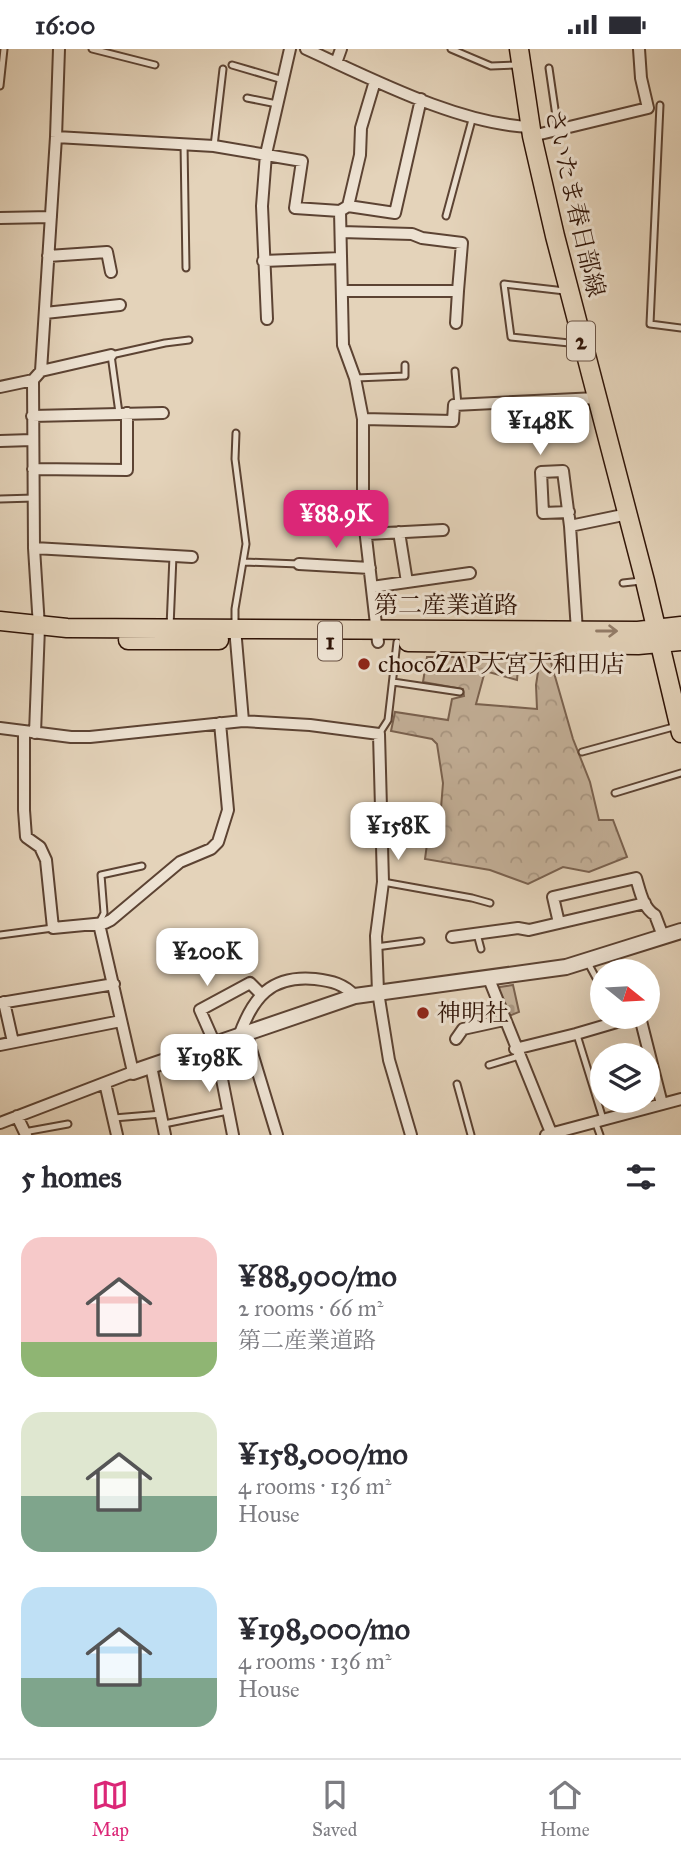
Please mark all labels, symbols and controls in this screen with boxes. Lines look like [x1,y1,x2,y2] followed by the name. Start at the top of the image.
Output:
[35,9,95,41] text: 16:00
[539,106,611,300] street label: さいたま春日部線
[567,321,595,361] road number: 2
[491,397,589,457] pin: ¥148K
[507,406,573,434] text: ¥148K
[279,491,393,550] pin: ¥88.9K
[299,499,373,527] text: ¥88.9K
[374,590,518,620] street label: 第二産業道路
[318,621,342,661] road number: 1
[595,624,618,638] one-way arrow
[378,649,625,679] place label: chocoZAP大宮大和田店
[356,656,372,672] marker: chocoZAP大宮大和田店
[349,803,447,862] pin: ¥158K
[366,811,430,839] text: ¥158K
[158,929,256,988] pin: ¥200K
[172,937,242,965] text: ¥200K
[590,959,660,1029] north arrow
[590,959,660,1113] map controls
[437,998,509,1028] place label: 神明社
[415,1005,431,1021] marker: 神明社
[160,1035,258,1094] pin: ¥198K
[177,1043,241,1071] text: ¥198K
[590,1043,660,1113] button: layers
[622,1158,660,1196] icon: filters
[21,1159,122,1195] text: 5 homes
[238,1258,397,1294] text: ¥88,900/mo
[77,1265,161,1349] icon: home
[238,1294,383,1322] text: 2 rooms · 66 m²
[238,1326,376,1354] text: 第二産業道路
[238,1436,408,1472] text: ¥158,000/mo
[77,1440,161,1524] icon: home
[238,1472,391,1500] text: 4 rooms · 136 m²
[238,1500,300,1528] text: House
[238,1611,410,1647] text: ¥198,000/mo
[77,1615,161,1699] icon: home
[238,1647,391,1675] text: 4 rooms · 136 m²
[238,1675,300,1703] text: House
[91,1776,129,1841] tab: Map
[312,1776,357,1841] tab: Saved
[540,1776,590,1841] tab: Home

